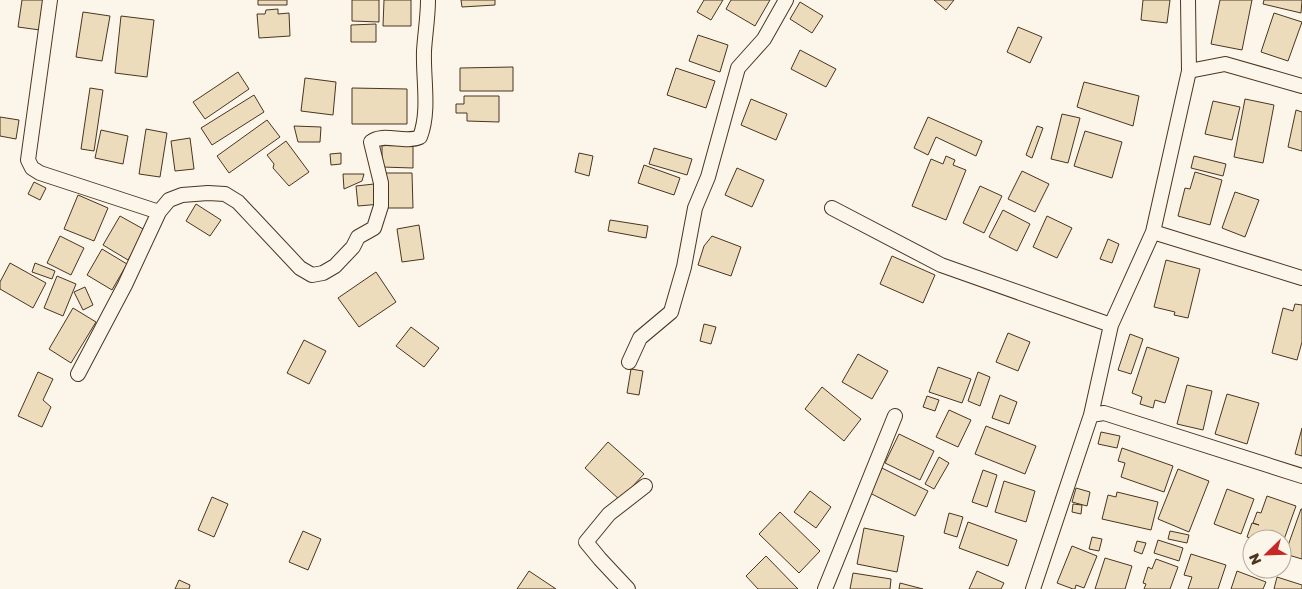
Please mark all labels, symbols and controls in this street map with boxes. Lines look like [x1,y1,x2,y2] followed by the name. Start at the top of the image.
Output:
[1242,529,1292,579] north arrow
[1245,551,1264,567] text: N

